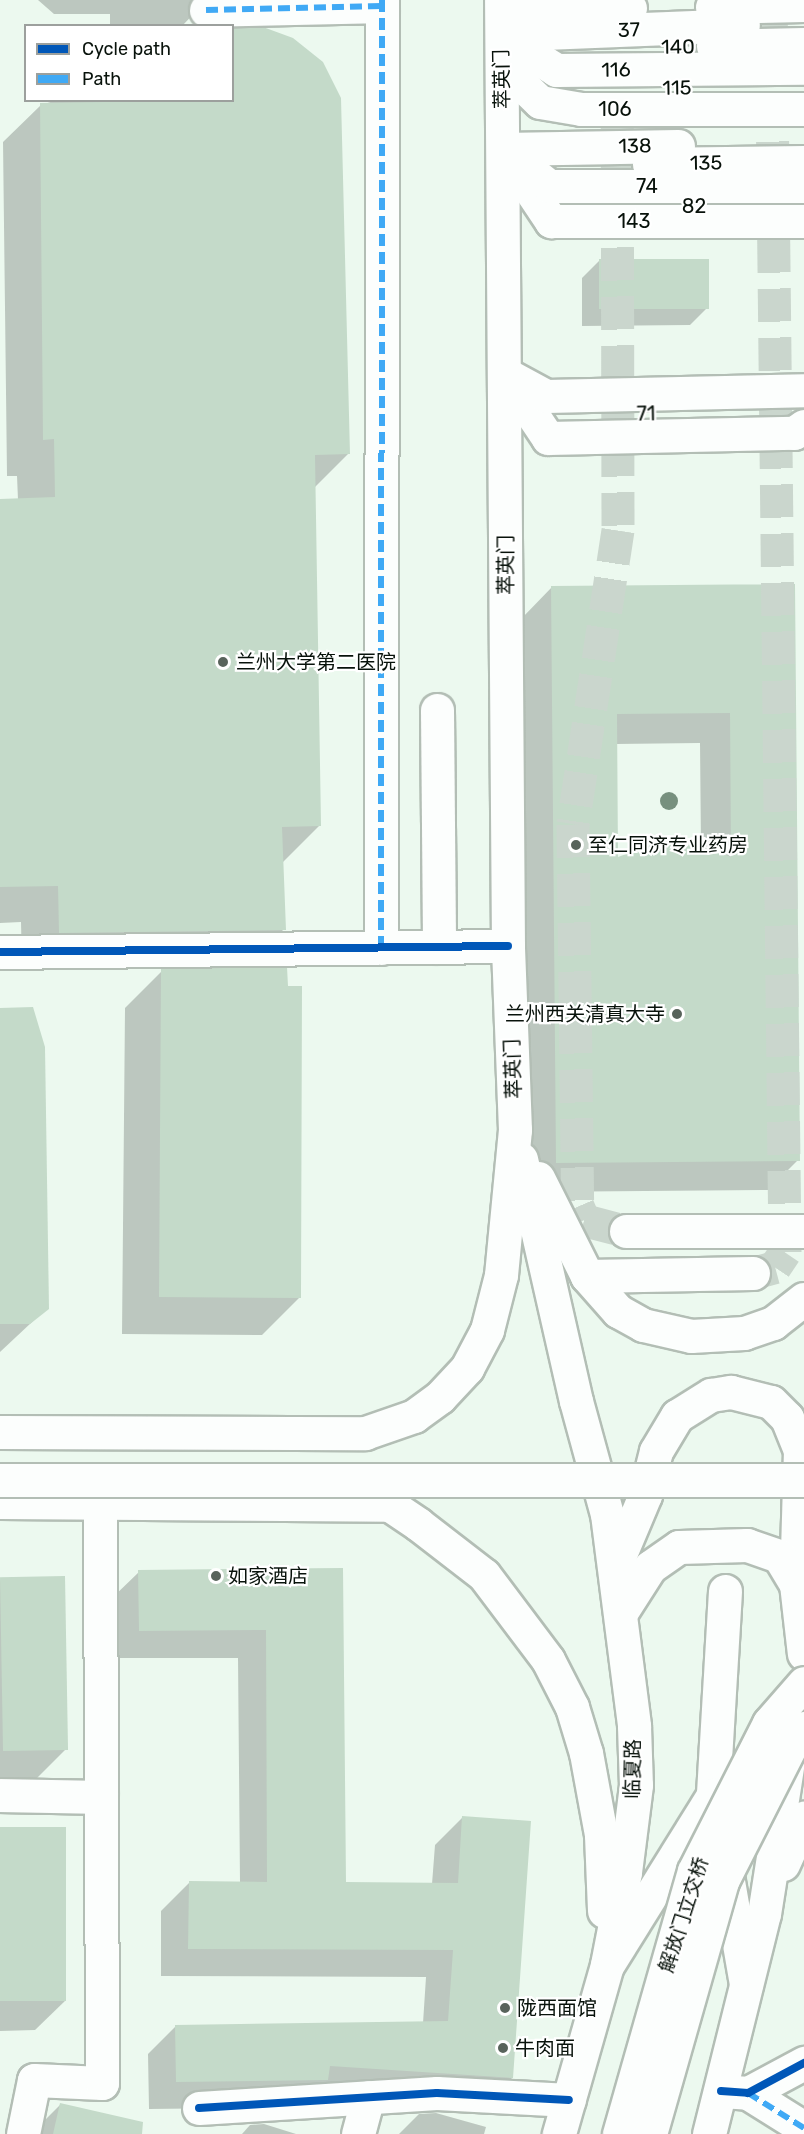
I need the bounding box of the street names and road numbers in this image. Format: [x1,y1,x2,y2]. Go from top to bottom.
street label: 37 [617,18,641,42]
street label: 140 [661,35,695,59]
street label: 萃英门 [489,49,515,109]
street label: 116 [601,58,631,82]
street label: 115 [662,76,692,100]
street label: 106 [598,97,632,121]
street label: 138 [618,134,652,158]
street label: 135 [690,151,722,175]
street label: 74 [636,174,658,198]
street label: 82 [682,194,706,218]
street label: 143 [618,209,650,233]
street label: 71 [636,402,656,426]
street label: 萃英门 [494,535,518,595]
street label: 萃英门 [500,1039,526,1099]
street label: 临夏路 [620,1739,646,1799]
street label: 解放门立交桥 [654,1854,714,1976]

